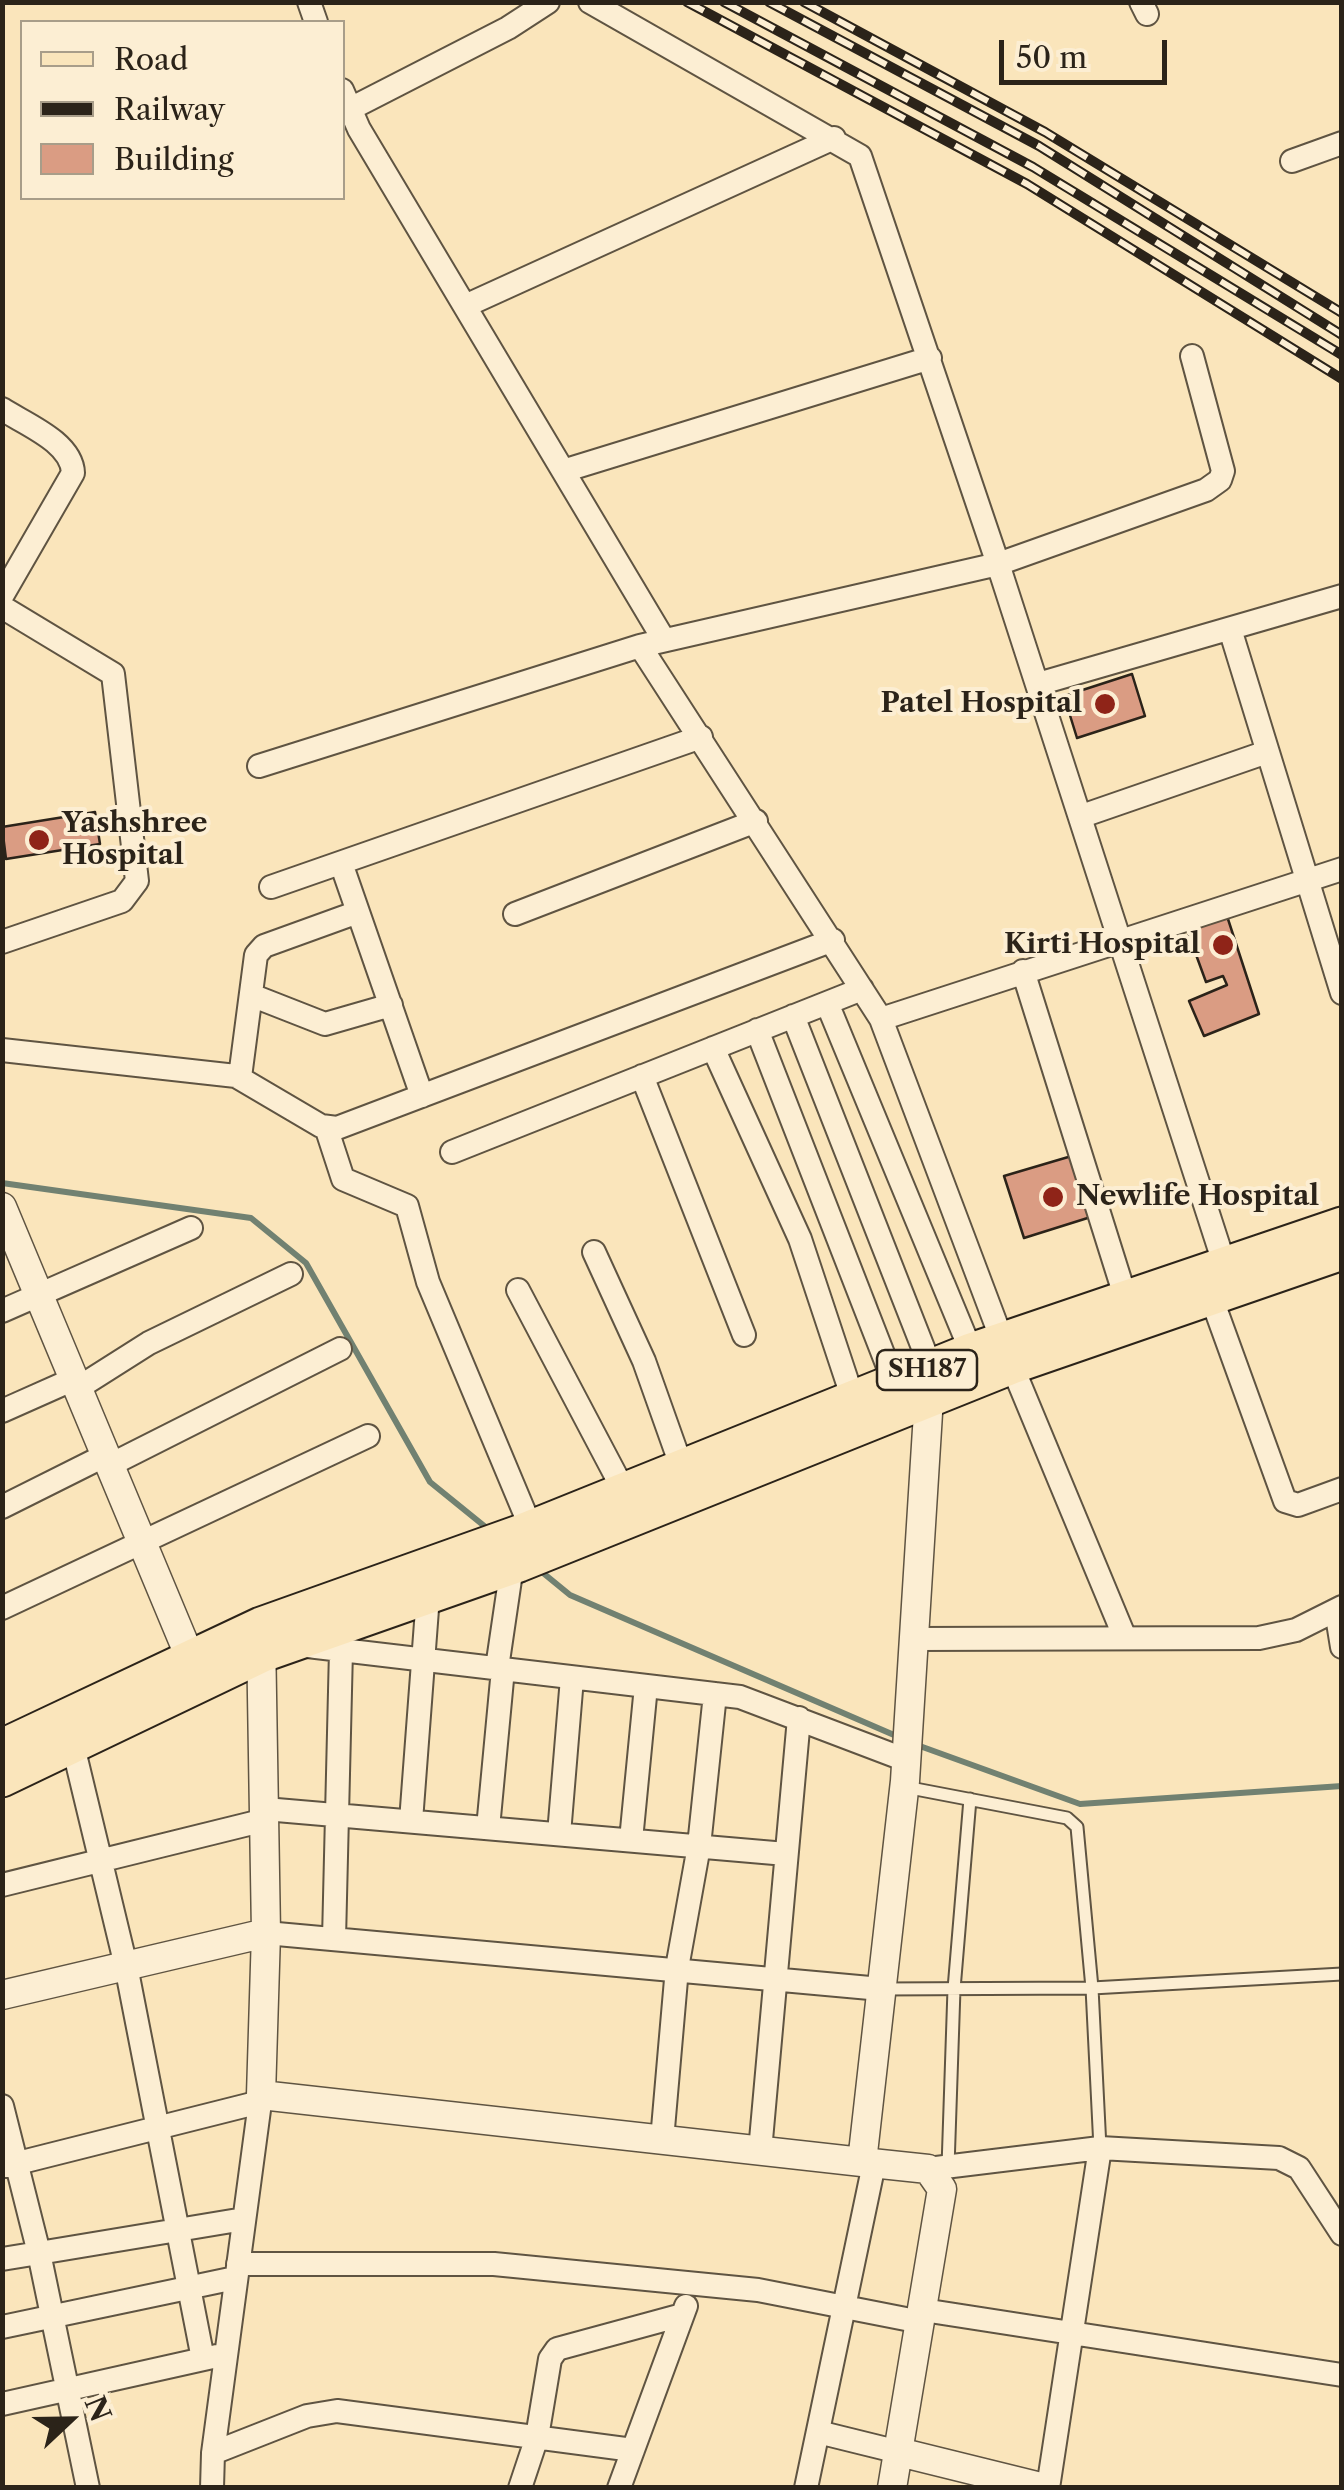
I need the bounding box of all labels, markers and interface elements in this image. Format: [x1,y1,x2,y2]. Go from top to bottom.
legend [20,20,345,200]
scale bar [1004,20,1172,82]
text: 50 m [1016,39,1087,76]
text: Road [114,41,188,78]
text: Railway [114,91,225,128]
text: Building [114,141,234,178]
place label: Patel Hospital [880,687,1082,721]
marker: Patel Hospital [1092,691,1118,717]
place label: Yashshree Hospital [62,807,208,873]
marker: Yashshree Hospital [26,827,52,853]
place label: Kirti Hospital [1004,928,1200,962]
marker: Kirti Hospital [1210,932,1236,958]
place label: Newlife Hospital [1076,1180,1319,1214]
marker: Newlife Hospital [1040,1184,1066,1210]
road number: SH187 [877,1350,977,1390]
north arrow [20,2370,120,2470]
text: N [77,2391,118,2426]

